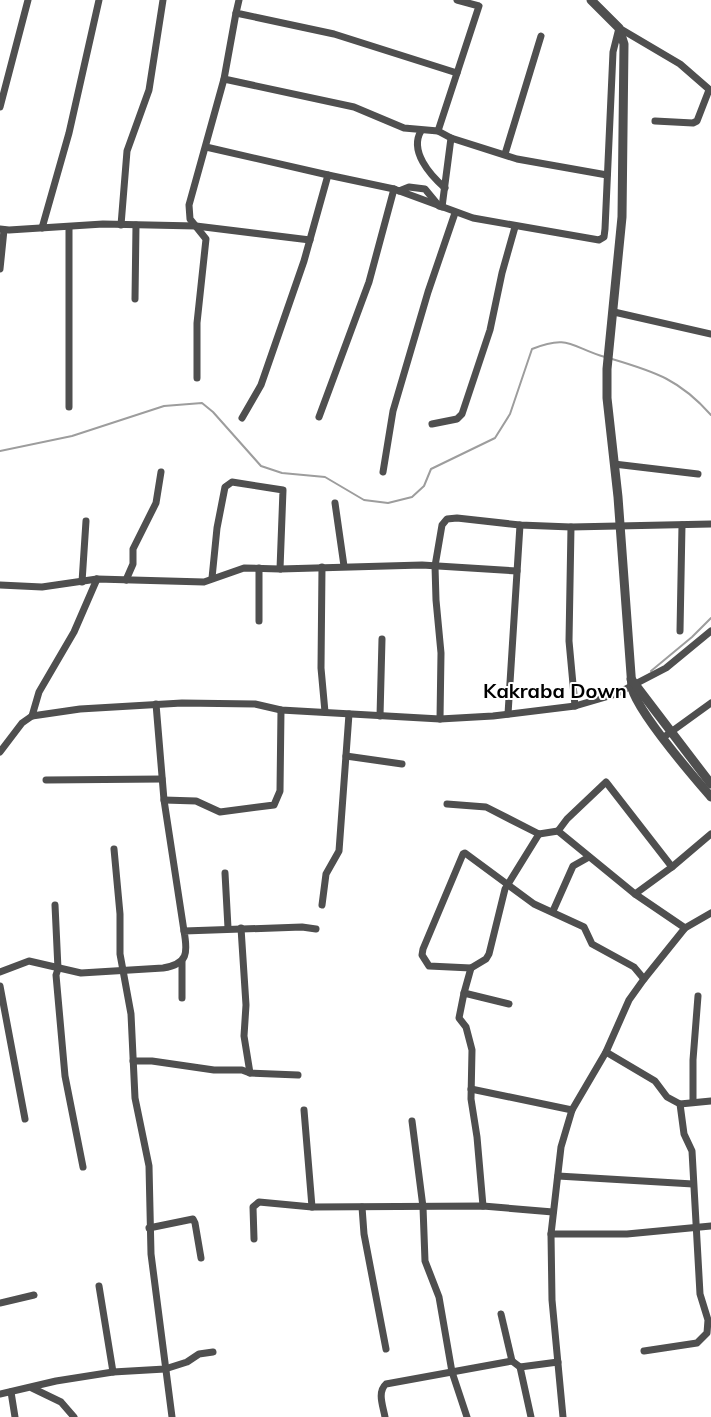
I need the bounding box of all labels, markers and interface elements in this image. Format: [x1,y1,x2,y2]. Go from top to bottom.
district label: Kakraba Down [483,678,627,703]

